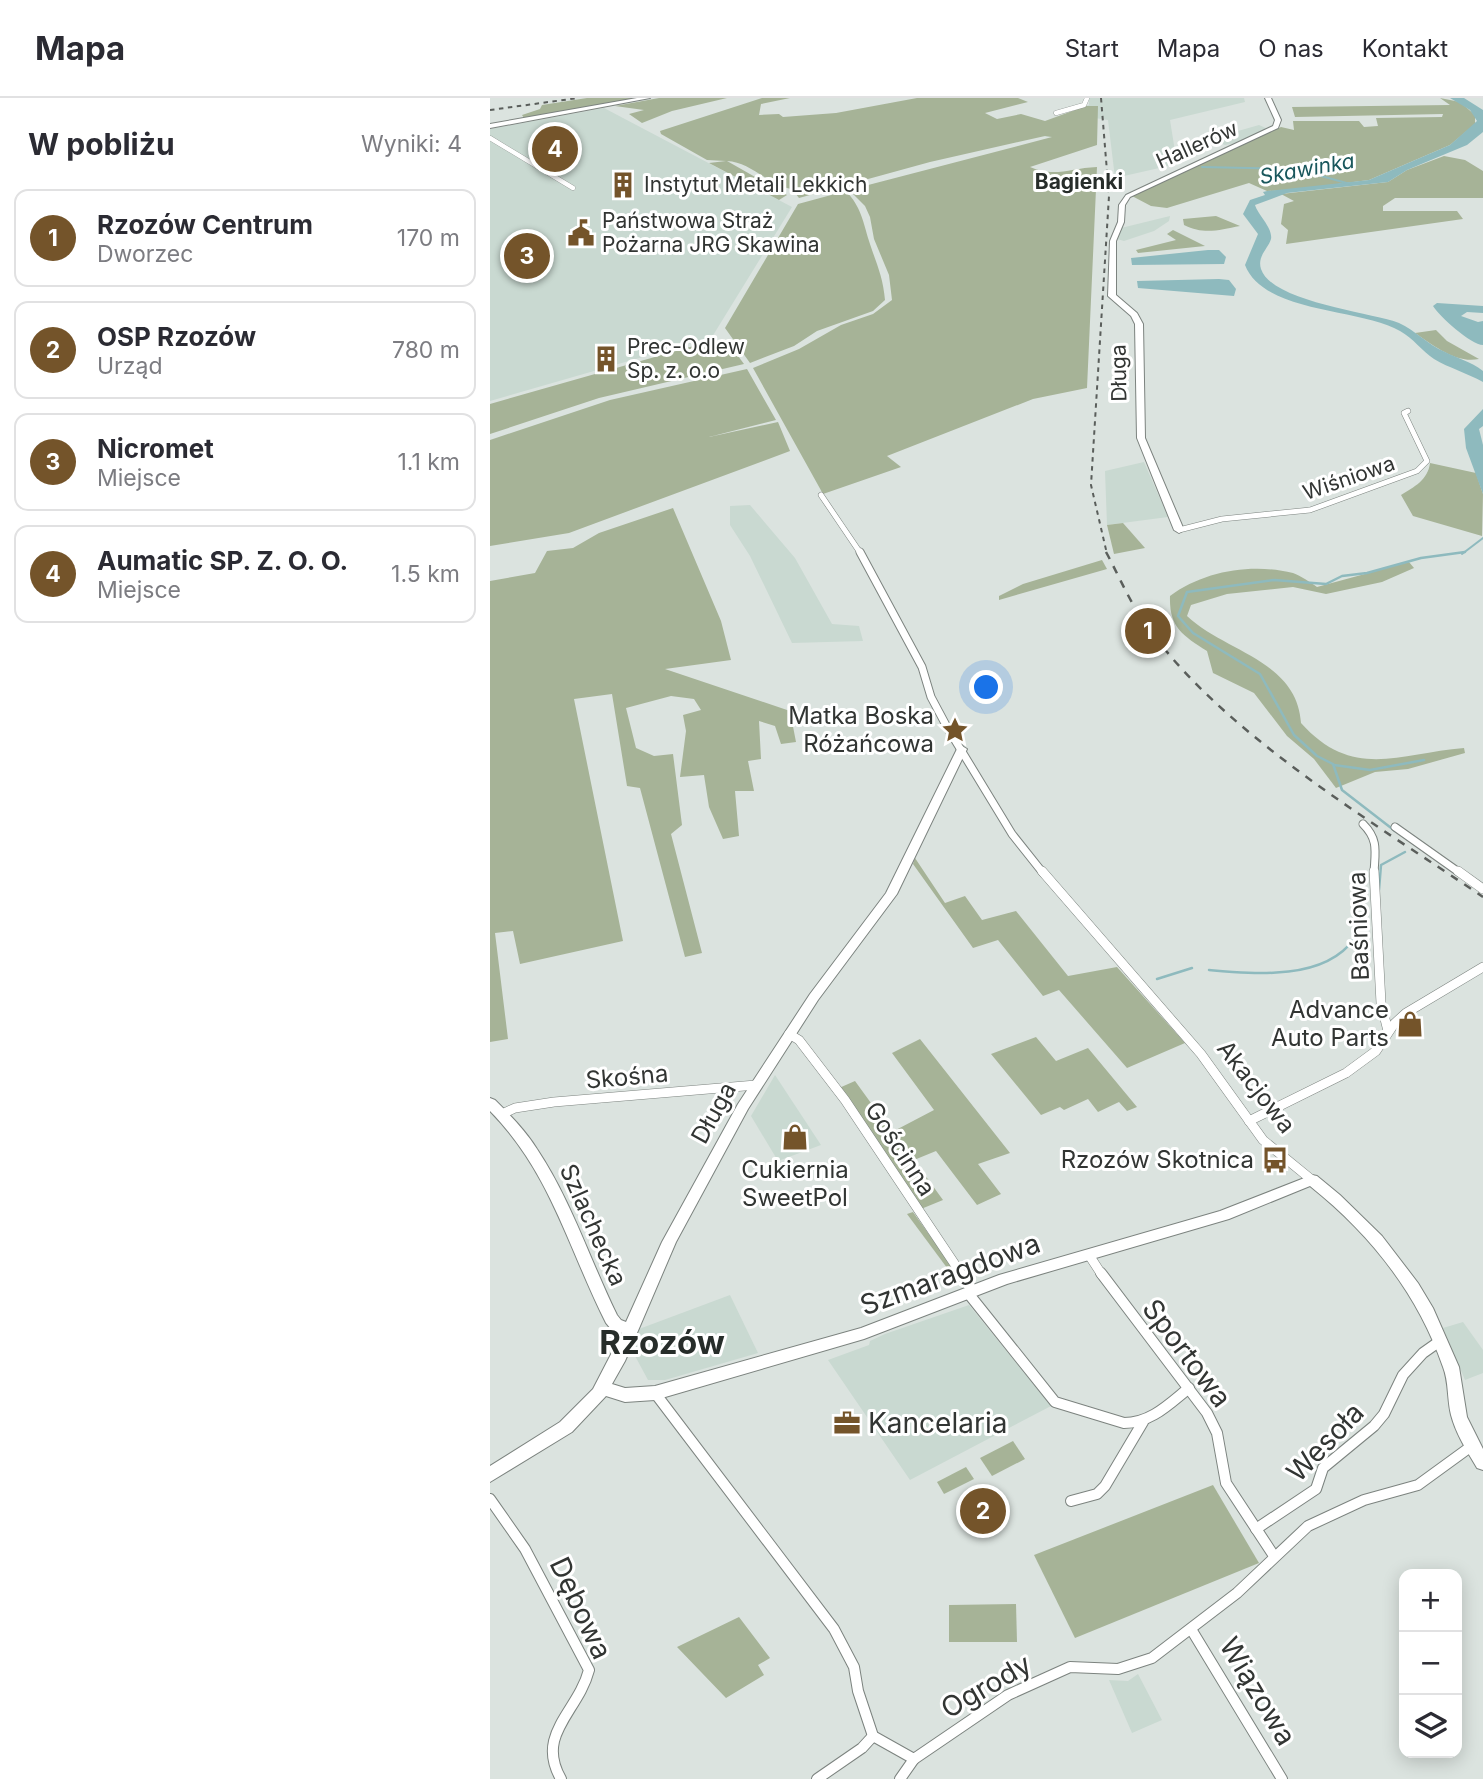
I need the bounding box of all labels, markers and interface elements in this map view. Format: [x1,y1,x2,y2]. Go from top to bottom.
text: Mapa [35,28,125,68]
text: Start [1065,34,1119,63]
text: Mapa [1157,34,1220,63]
text: O nas [1258,34,1324,63]
text: Kontakt [1362,34,1448,63]
street label: Hallerów [1152,115,1242,174]
pin: 4 [532,123,578,175]
text: W pobliżu [28,126,175,162]
text: Wyniki: 4 [361,130,462,158]
water label: Skawinka [1257,148,1356,189]
district label: Bagienki [1035,169,1123,194]
building icon: Instytut Metali Lekkich [608,170,638,200]
place label: Instytut Metali Lekkich [644,172,867,197]
place label: Państwowa Straż Pożarna JRG Skawina [602,208,820,257]
text: Rzozów Centrum [97,209,313,240]
public building icon: Państwowa Straż Pożarna JRG Skawina [566,218,596,248]
text: 1 [48,224,58,252]
text: 170 m [397,224,460,252]
pin: 3 [504,230,550,282]
text: Dworzec [97,240,193,268]
text: OSP Rzozów [97,321,256,352]
place label: Prec-Odlew Sp. z. o.o [627,334,745,383]
text: 2 [46,336,60,364]
text: 780 m [392,336,460,364]
building icon: Prec-Odlew Sp. z. o.o [591,344,621,374]
street label: Długa [1106,344,1131,402]
text: Urząd [97,352,162,380]
text: Nicromet [97,433,214,464]
text: 3 [46,448,60,476]
text: 1.1 km [397,448,460,476]
street label: Wiśniowa [1300,450,1398,505]
text: Miejsce [97,464,181,492]
text: Aumatic SP. Z. O. O. [97,545,348,576]
text: 4 [45,560,61,588]
text: 1.5 km [391,560,460,588]
text: Miejsce [97,576,181,604]
pin: 1 [1125,605,1171,657]
your location [969,670,1003,704]
place label: Matka Boska Różańcowa [788,701,934,758]
place icon: Matka Boska Różańcowa [940,715,970,745]
street label: Baśniowa [1342,871,1375,981]
place label: Advance Auto Parts [1271,995,1389,1052]
shop icon: Advance Auto Parts [1395,1009,1425,1039]
street label: Akacjowa [1211,1034,1302,1139]
street label: Skośna [584,1058,669,1095]
street label: Długa [685,1077,742,1148]
street label: Gościnna [859,1096,942,1201]
shop icon: Cukiernia SweetPol [780,1122,810,1152]
place label: Rzozów Skotnica [1061,1145,1254,1174]
bus stop icon: Rzozów Skotnica [1260,1145,1290,1175]
place label: Cukiernia SweetPol [741,1155,849,1212]
street label: Szlachecka [554,1159,633,1290]
street label: Szmaragdowa [855,1226,1045,1322]
street label: Sportowa [1135,1292,1239,1414]
district label: Rzozów [599,1322,725,1362]
street label: Wesoła [1279,1395,1371,1489]
place label: Kancelaria [868,1406,1007,1440]
office icon: Kancelaria [832,1408,862,1438]
pin: 2 [960,1485,1006,1537]
street label: Dębowa [543,1552,619,1664]
map controls [1399,1569,1462,1758]
button: + [1399,1569,1462,1632]
street label: Wiązowa [1213,1631,1303,1751]
button: − [1399,1632,1462,1695]
street label: Ogrody [935,1647,1037,1725]
button: layers [1399,1695,1462,1758]

